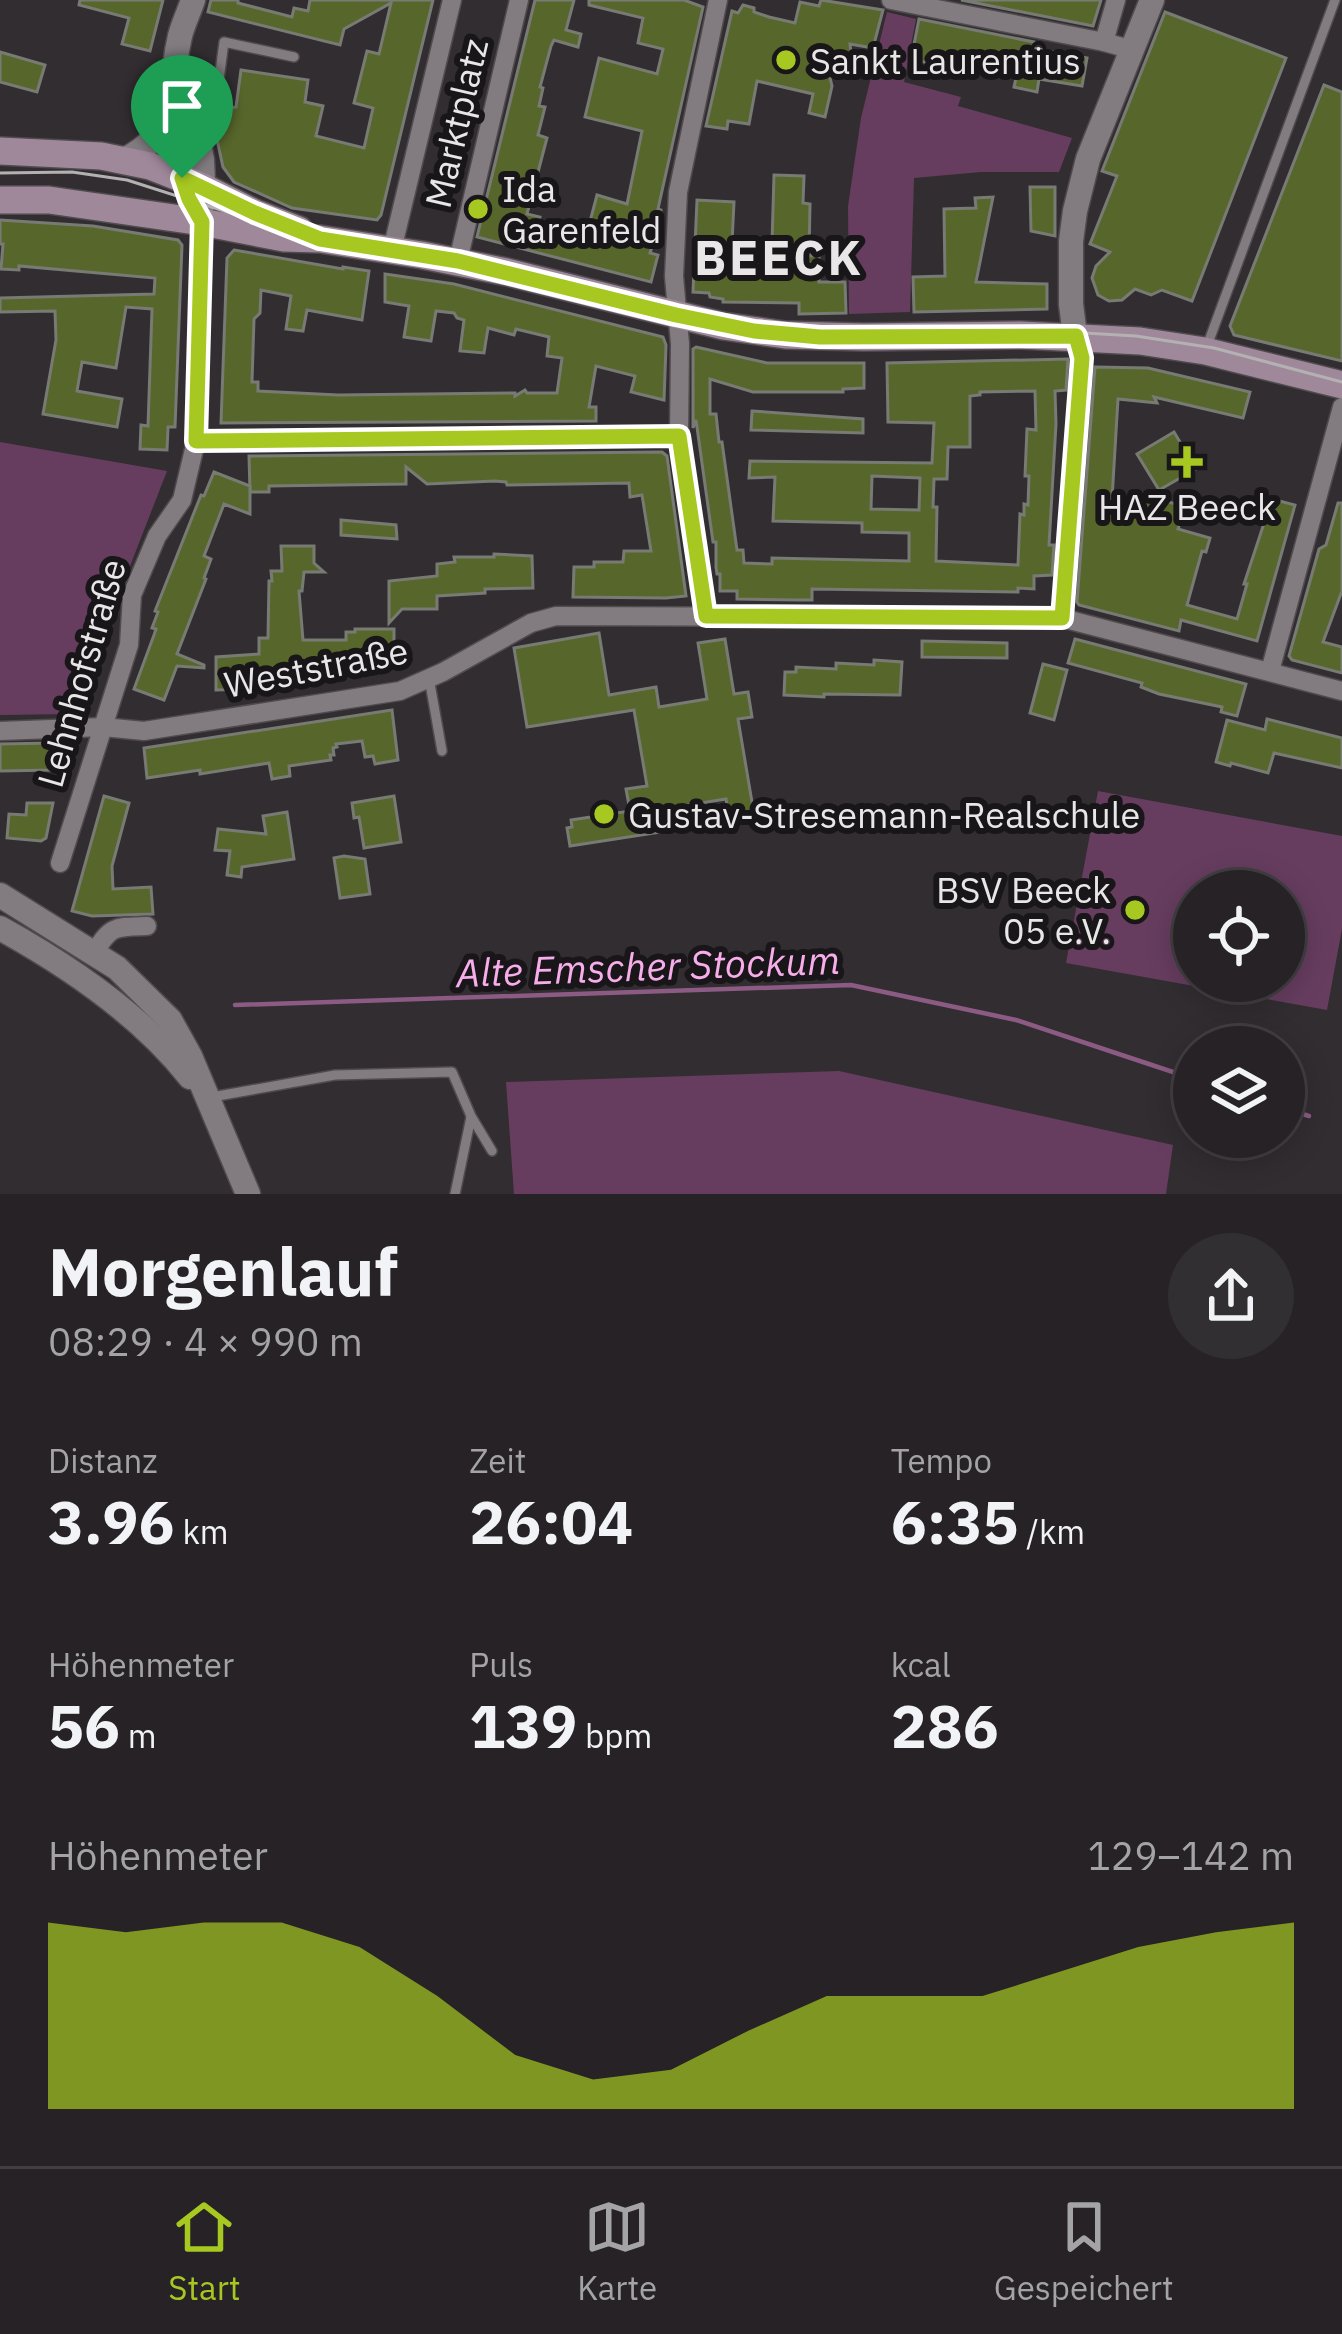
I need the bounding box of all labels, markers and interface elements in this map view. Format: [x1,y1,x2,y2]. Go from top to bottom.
street label: Marktplatz [414,34,498,212]
place label: Sankt Laurentius [810,37,1081,84]
marker: Sankt Laurentius [773,47,799,73]
pin [131,55,233,178]
icon: arrive [149,73,215,139]
place label: Ida Garenfeld [502,165,661,253]
marker: Ida Garenfeld [465,196,491,222]
district label: BEECK [694,226,864,288]
marker: HAZ Beeck [1171,446,1203,478]
place label: HAZ Beeck [1098,483,1276,530]
street label: Lehnhofstraße [26,553,136,793]
street label: Weststraße [220,626,412,708]
place label: Gustav-Stresemann-Realschule [628,791,1140,838]
marker: Gustav-Stresemann-Realschule [591,801,617,827]
place label: BSV Beeck 05 e.V. [936,866,1111,954]
map controls [1173,870,1305,1158]
button: locate [1173,870,1305,1002]
marker: BSV Beeck 05 e.V. [1122,897,1148,923]
water label: Alte Emscher Stockum [453,934,841,998]
button: layers [1173,1026,1305,1158]
text: Morgenlauf [48,1228,398,1314]
button: share [1168,1233,1294,1359]
text: 08:29 · 4 × 990 m [48,1316,363,1367]
text: Distanz [48,1439,158,1482]
text: Zeit [469,1439,526,1482]
text: Tempo [891,1439,992,1482]
text: 3.96 [48,1482,175,1561]
text: 26:04 [469,1482,633,1561]
text: 6:35 [891,1482,1018,1561]
text: km [175,1510,229,1553]
text: /km [1018,1510,1085,1553]
text: Höhenmeter [48,1643,234,1686]
text: Puls [469,1643,533,1686]
text: kcal [891,1643,951,1686]
text: 56 [48,1686,120,1765]
text: 139 [469,1686,577,1765]
text: 286 [891,1686,999,1765]
text: m [120,1714,157,1757]
text: bpm [577,1714,652,1757]
text: Höhenmeter [48,1830,268,1881]
text: 129–142 m [1087,1830,1294,1881]
tab: Start [168,2194,241,2309]
tab: Karte [577,2194,657,2309]
tab: Gespeichert [994,2194,1174,2309]

